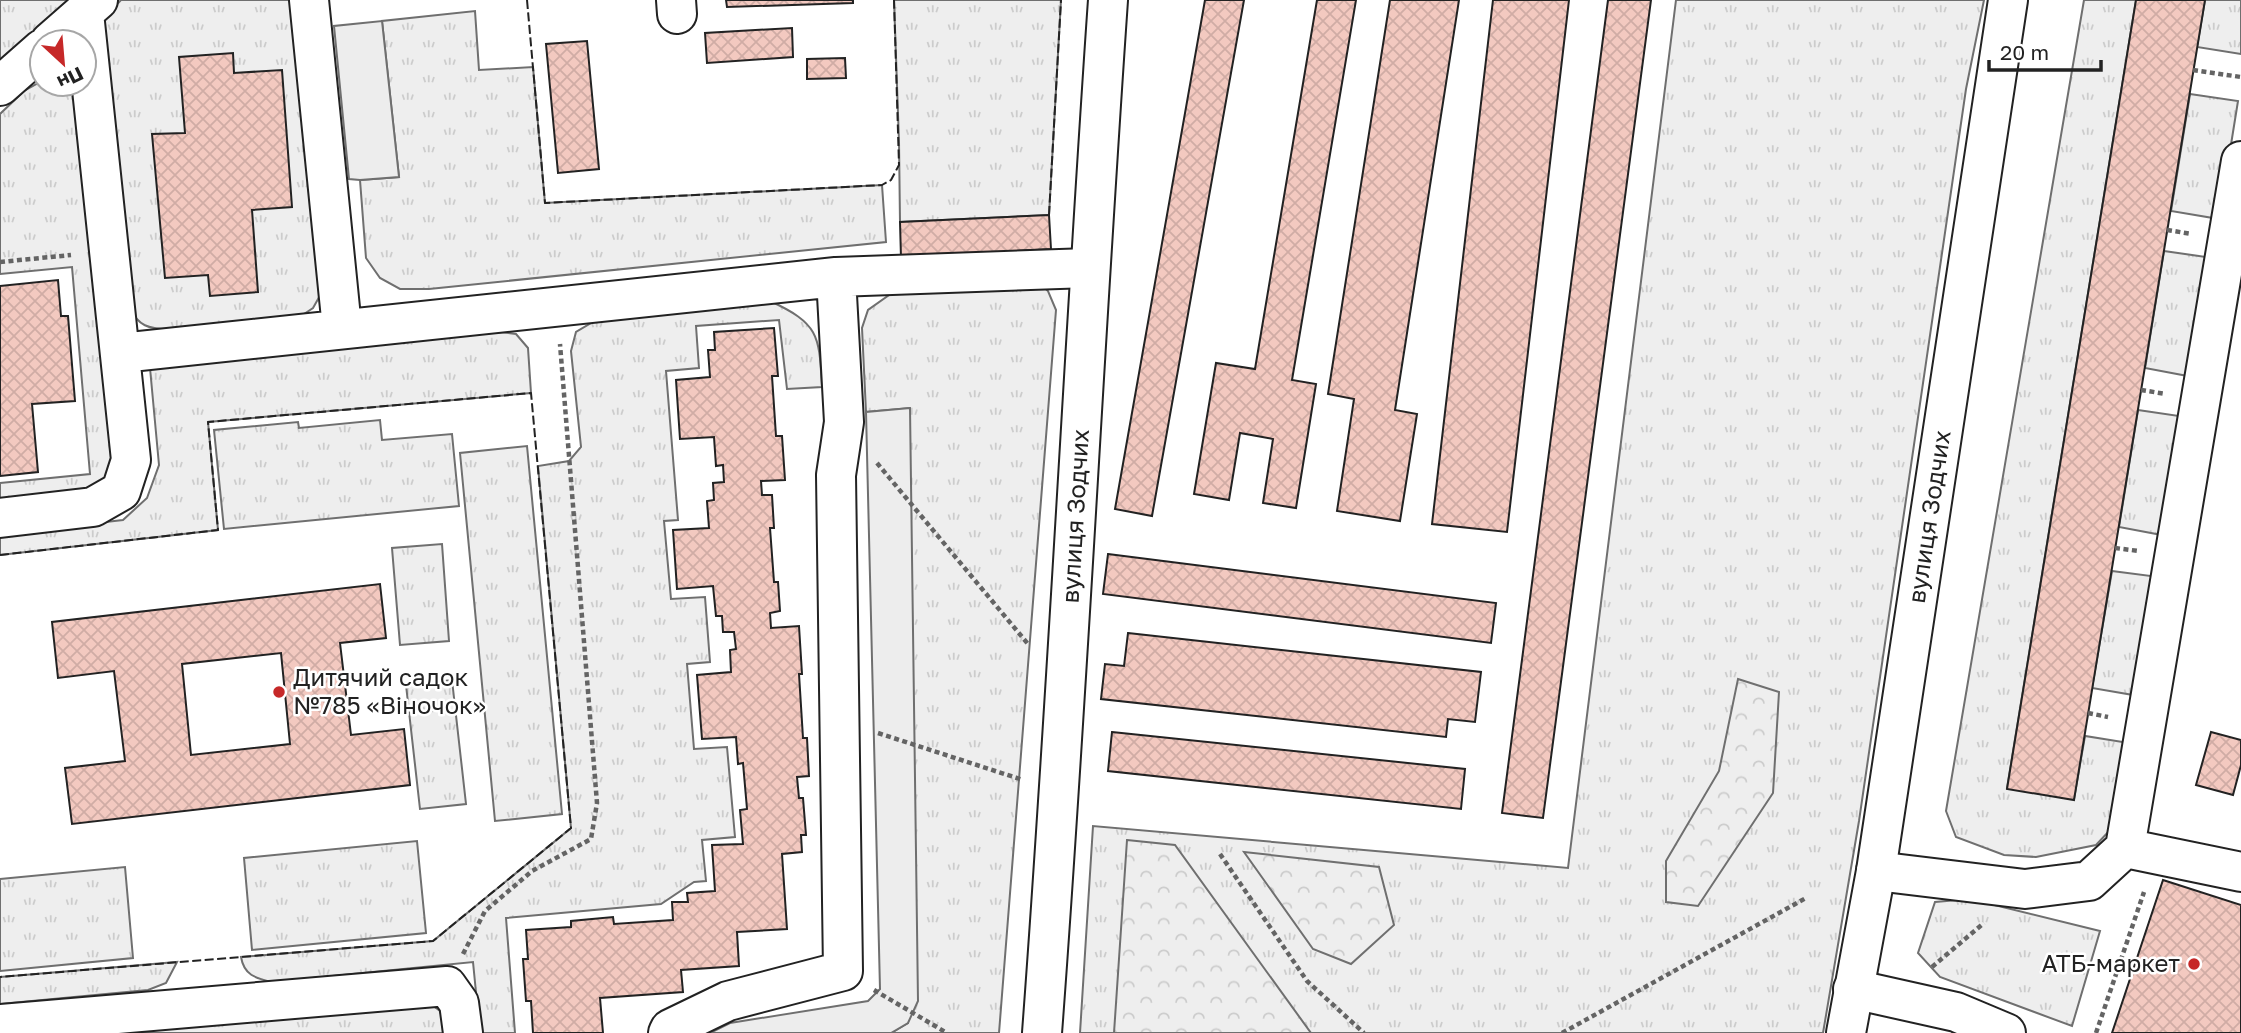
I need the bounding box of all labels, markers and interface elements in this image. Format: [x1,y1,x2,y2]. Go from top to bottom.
north arrow [28,28,98,98]
scale bar [1989,28,2101,72]
text: 20 m [2000,39,2049,65]
text: Пн [54,63,87,95]
street label: вулиця Зодчих [1055,428,1094,604]
street label: вулиця Зодчих [1901,428,1956,605]
place label: Дитячий садок №785 «Віночок» [293,662,486,719]
marker: Дитячий садок №785 «Віночок» [271,684,287,700]
place label: АТБ-маркет [2042,948,2180,977]
marker: АТБ-маркет [2186,956,2202,972]

